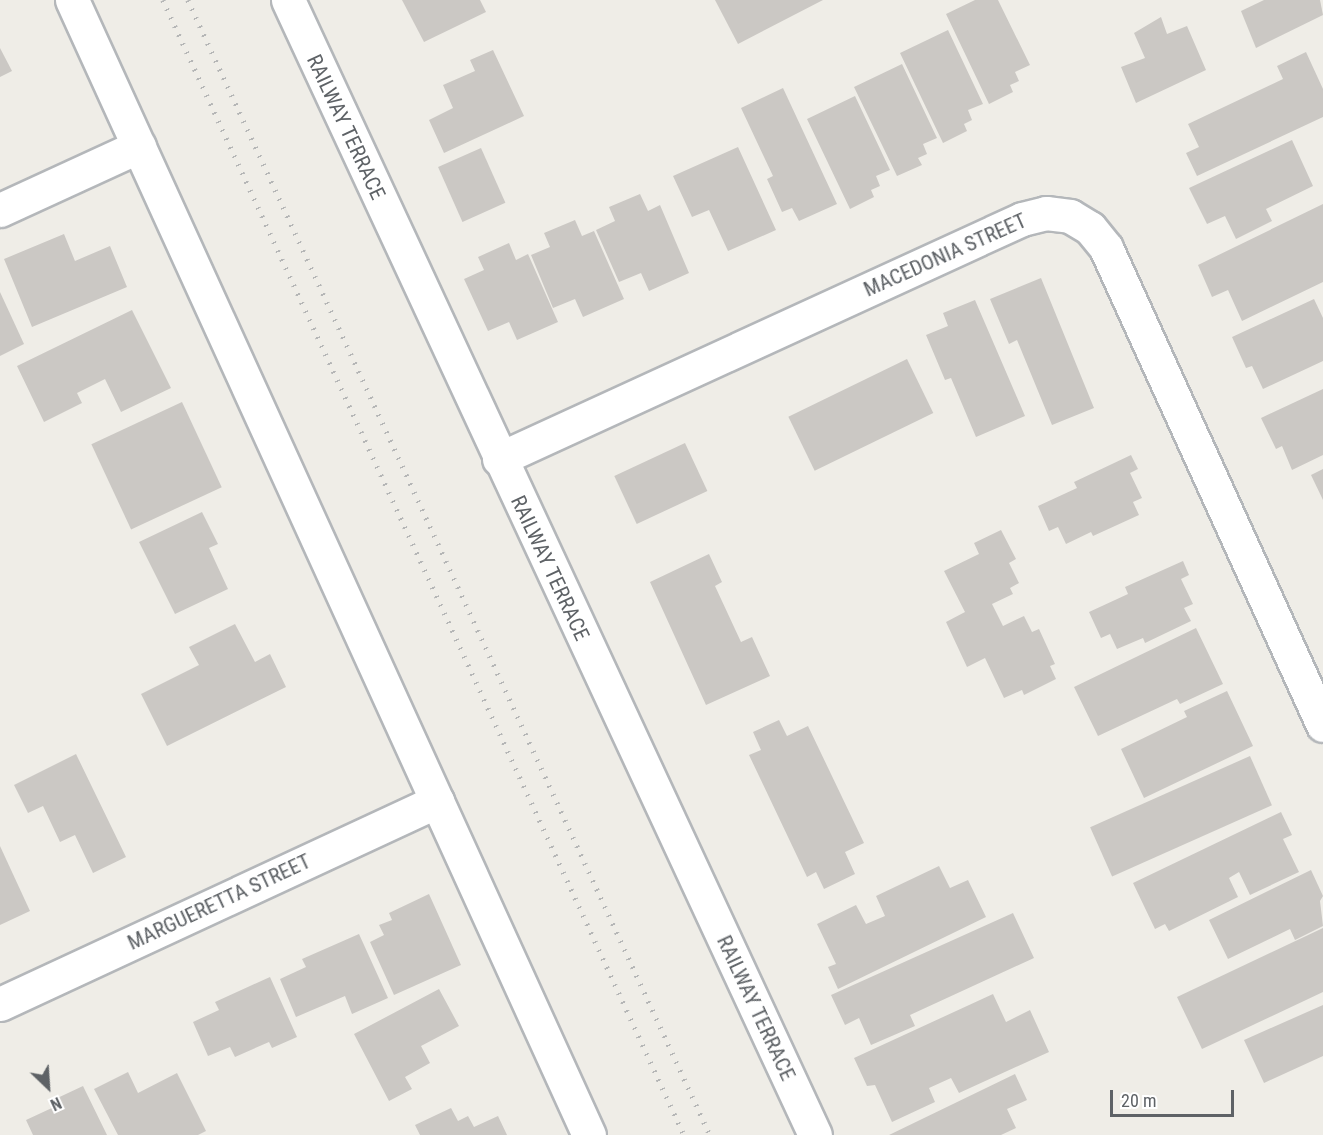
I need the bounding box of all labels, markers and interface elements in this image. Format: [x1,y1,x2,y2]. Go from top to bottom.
street label: RAILWAY TERRACE [301,50,391,204]
street label: MACEDONIA STREET [860,208,1030,302]
street label: RAILWAY TERRACE [505,491,595,645]
street label: MARGUERETTA STREET [124,849,314,955]
street label: RAILWAY TERRACE [711,931,801,1085]
north arrow [18,1057,78,1117]
scale bar [1113,1078,1238,1116]
text: 20 m [1121,1090,1156,1111]
text: N [47,1093,64,1114]

